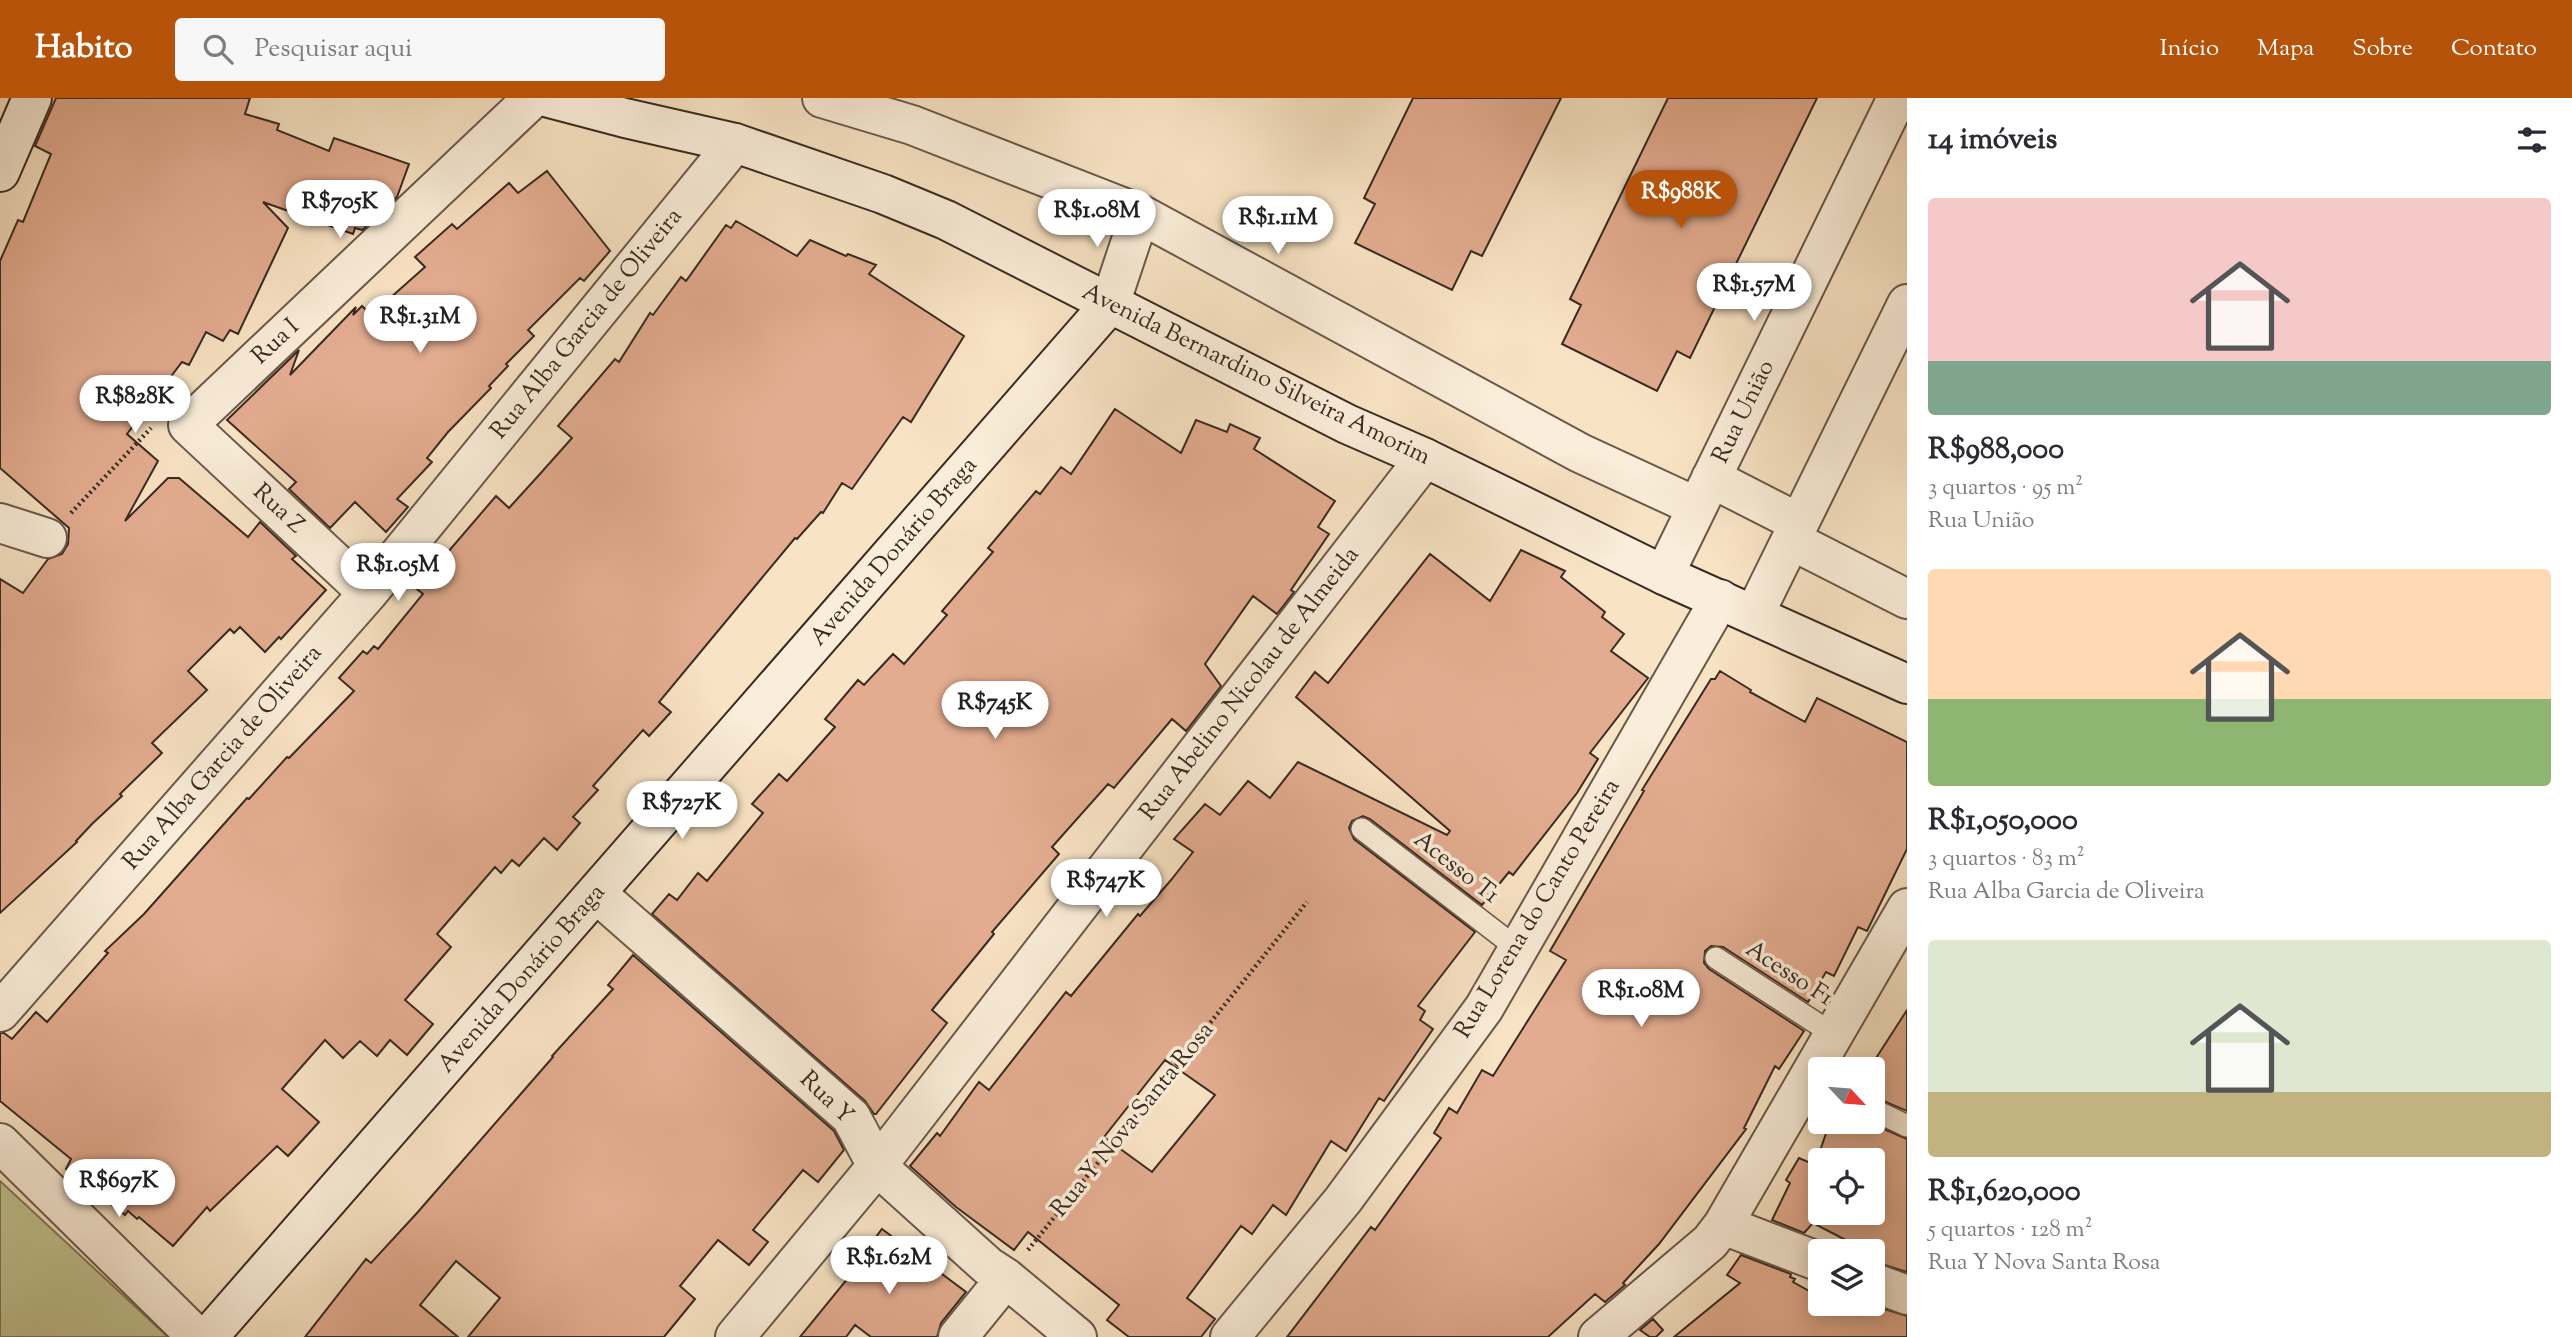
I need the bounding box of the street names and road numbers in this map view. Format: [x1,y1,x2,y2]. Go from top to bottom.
street label: Rua Alba Garcia de Oliveira [483,201,691,447]
street label: Avenida Bernardino Silveira Amorim [1076,276,1436,475]
street label: Rua I [245,311,308,373]
street label: Rua União [1704,355,1784,469]
street label: Avenida Donário Braga [802,450,986,654]
street label: Rua Z [244,476,312,542]
street label: Rua Abelino Nicolau de Almeida [1132,540,1368,828]
street label: Rua Alba Garcia de Oliveira [115,638,331,878]
street label: Rua Lorena do Canto Pereira [1447,773,1629,1045]
street label: Acesso T1 [1406,824,1506,912]
street label: Avenida Donário Braga [430,877,614,1081]
street label: Acesso F1 [1738,933,1840,1015]
street label: Rua Y Nova Santa Rosa [1043,1015,1223,1225]
street label: Rua Y [791,1064,861,1132]

